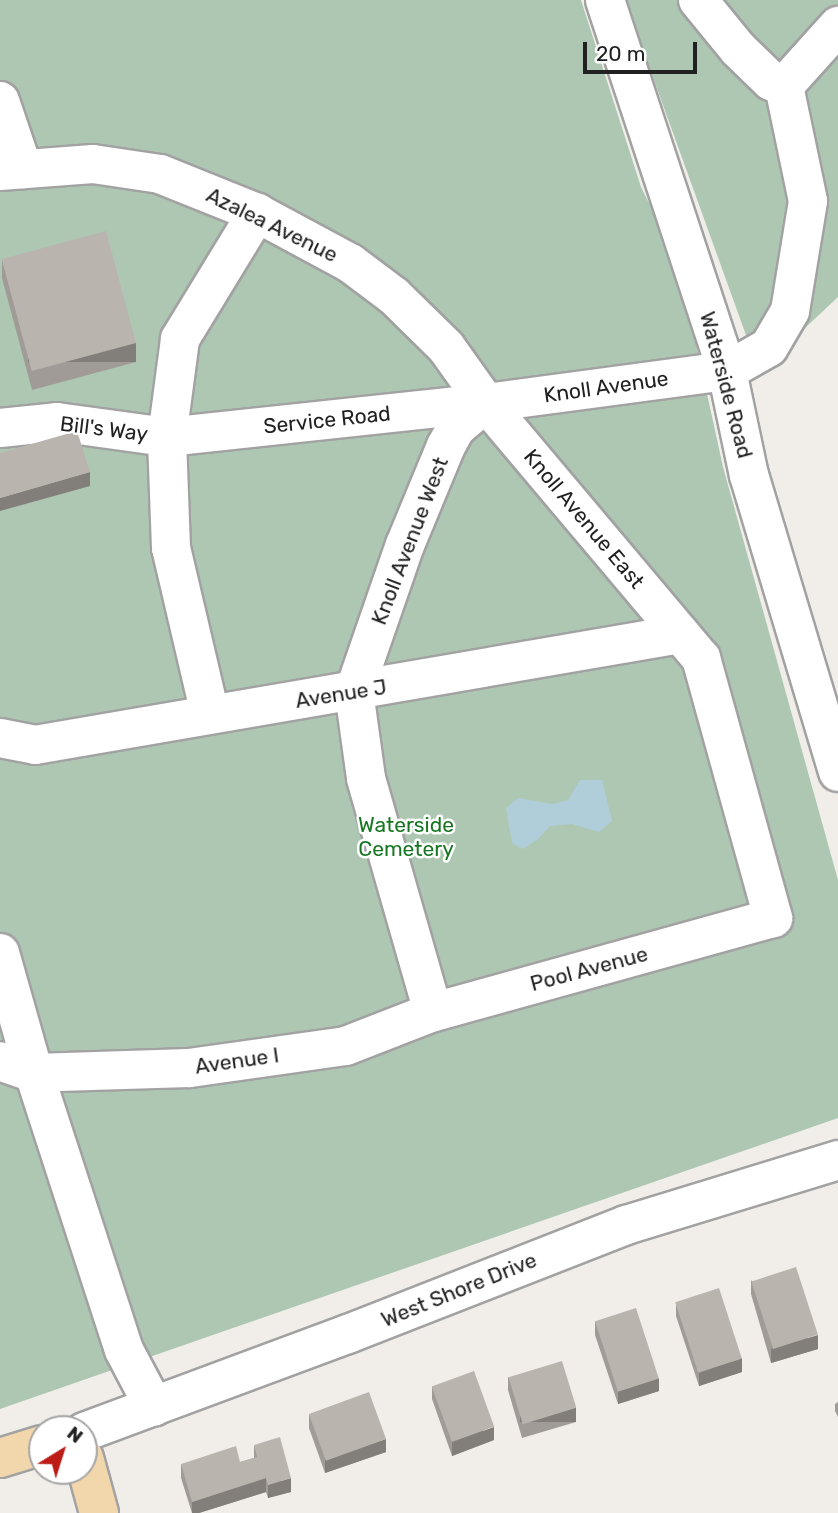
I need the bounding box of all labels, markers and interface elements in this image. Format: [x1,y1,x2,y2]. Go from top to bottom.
scale bar [586,28,700,72]
text: 20 m [596,41,645,66]
street label: Azalea Avenue [202,182,342,268]
street label: Waterside Road [694,309,758,461]
street label: Knoll Avenue [542,366,670,408]
street label: Service Road [262,401,392,439]
street label: Bill's Way [58,411,150,447]
street label: Knoll Avenue East [518,444,650,594]
street label: Knoll Avenue West [366,453,454,629]
street label: Avenue J [294,674,388,714]
park label: Waterside Cemetery [358,812,454,862]
street label: Pool Avenue [527,941,651,997]
street label: Avenue I [193,1043,281,1079]
street label: West Shore Drive [378,1247,540,1333]
north arrow [28,1415,98,1485]
text: N [63,1421,87,1448]

